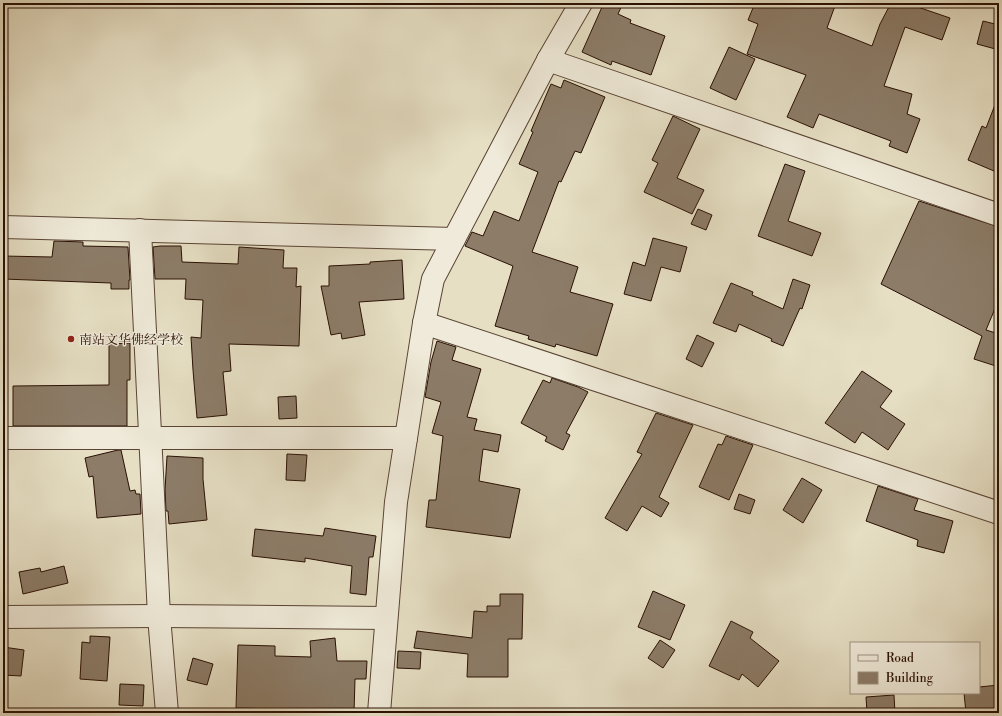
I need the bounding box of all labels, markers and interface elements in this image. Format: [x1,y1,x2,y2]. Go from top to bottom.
place label: 南站文华佛经学校 [79,332,183,348]
marker: 南站文华佛经学校 [66,334,76,344]
legend [850,642,980,694]
text: Road [886,651,914,666]
text: Building [885,671,934,686]

